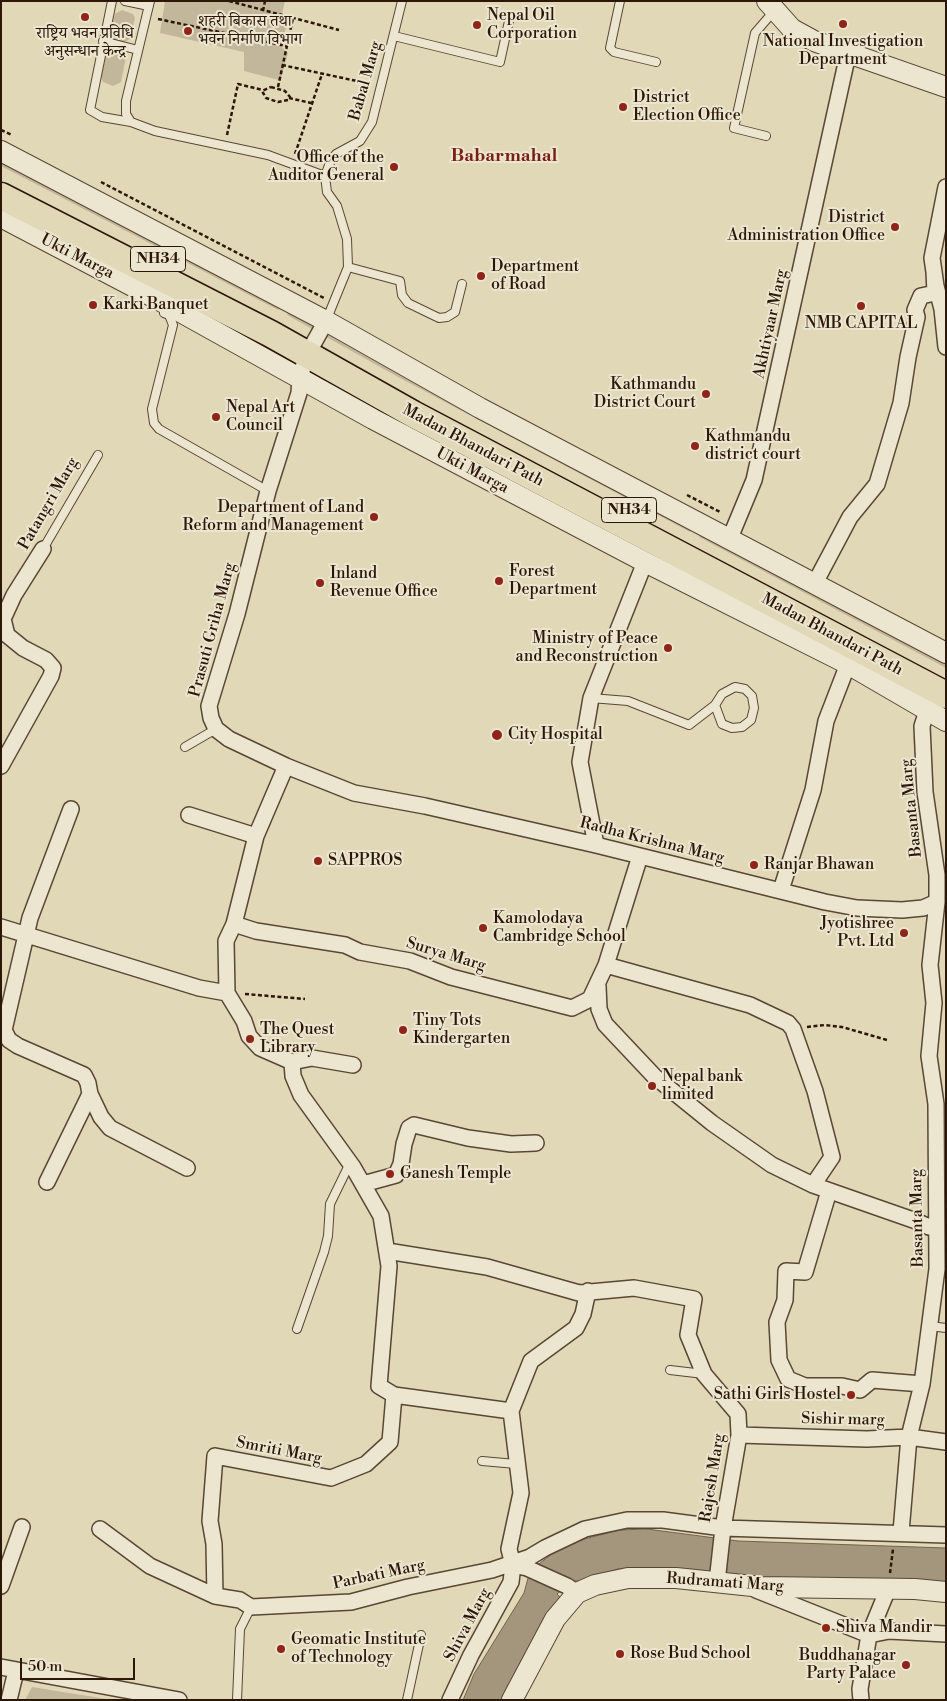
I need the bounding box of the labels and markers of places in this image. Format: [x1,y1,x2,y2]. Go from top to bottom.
place label: Nepal Oil Corporation [487,6,577,44]
marker: राष्ट्रिय भवन प्रविधि अनुसन्धान केन्द्र [79,11,91,23]
place label: शहरी बिकास तथा भवन निर्माण विभाग [198,12,302,50]
marker: National Investigation Department [837,18,849,30]
marker: Nepal Oil Corporation [471,19,483,31]
place label: राष्ट्रिय भवन प्रविधि अनुसन्धान केन्द्र [36,24,134,62]
marker: शहरी बिकास तथा भवन निर्माण विभाग [182,25,194,37]
place label: National Investigation Department [763,32,923,70]
place label: District Election Office [633,88,741,126]
marker: District Election Office [617,101,629,113]
place label: Office of the Auditor General [268,148,384,186]
marker: Office of the Auditor General [388,161,400,173]
place label: District Administration Office [728,208,885,246]
marker: District Administration Office [889,221,901,233]
place label: Department of Road [491,257,579,295]
marker: Department of Road [475,270,487,282]
place label: Karki Banquet [103,295,209,315]
marker: Karki Banquet [87,299,99,311]
marker: NMB CAPITAL [855,300,867,312]
place label: NMB CAPITAL [805,314,917,334]
place label: Kathmandu District Court [594,375,696,413]
marker: Kathmandu District Court [700,388,712,400]
place label: Nepal Art Council [226,398,295,436]
marker: Nepal Art Council [210,411,222,423]
place label: Kathmandu district court [705,427,801,465]
marker: Kathmandu district court [689,440,701,452]
place label: Department of Land Reform and Management [183,498,364,536]
marker: Department of Land Reform and Management [368,511,380,523]
place label: Forest Department [509,562,597,600]
place label: Inland Revenue Office [330,564,438,602]
marker: Forest Department [493,575,505,587]
marker: Inland Revenue Office [314,577,326,589]
place label: Ministry of Peace and Reconstruction [516,629,658,667]
marker: Ministry of Peace and Reconstruction [662,642,674,654]
place label: City Hospital [508,725,603,745]
marker: City Hospital [490,728,504,742]
place label: SAPPROS [328,851,402,871]
marker: SAPPROS [312,855,324,867]
place label: Ranjar Bhawan [764,855,874,875]
marker: Ranjar Bhawan [748,859,760,871]
place label: Kamolodaya Cambridge School [493,909,626,947]
place label: Jyotishree Pvt. Ltd [820,914,894,952]
marker: Kamolodaya Cambridge School [477,922,489,934]
marker: Jyotishree Pvt. Ltd [898,927,910,939]
place label: Tiny Tots Kindergarten [413,1011,510,1049]
place label: The Quest Library [260,1020,334,1058]
marker: Tiny Tots Kindergarten [397,1024,409,1036]
marker: The Quest Library [244,1033,256,1045]
place label: Nepal bank limited [662,1067,742,1105]
marker: Nepal bank limited [646,1080,658,1092]
place label: Ganesh Temple [400,1164,511,1184]
marker: Ganesh Temple [384,1168,396,1180]
place label: Sathi Girls Hostel [714,1385,841,1405]
marker: Sathi Girls Hostel [845,1389,857,1401]
place label: Shiva Mandir [836,1618,932,1638]
marker: Shiva Mandir [820,1622,832,1634]
place label: Geomatic Institute of Technology [291,1630,426,1668]
marker: Geomatic Institute of Technology [275,1643,287,1655]
place label: Rose Bud School [630,1644,750,1664]
place label: Buddhanagar Party Palace [799,1646,896,1684]
marker: Rose Bud School [614,1648,626,1660]
marker: Buddhanagar Party Palace [900,1659,912,1671]

